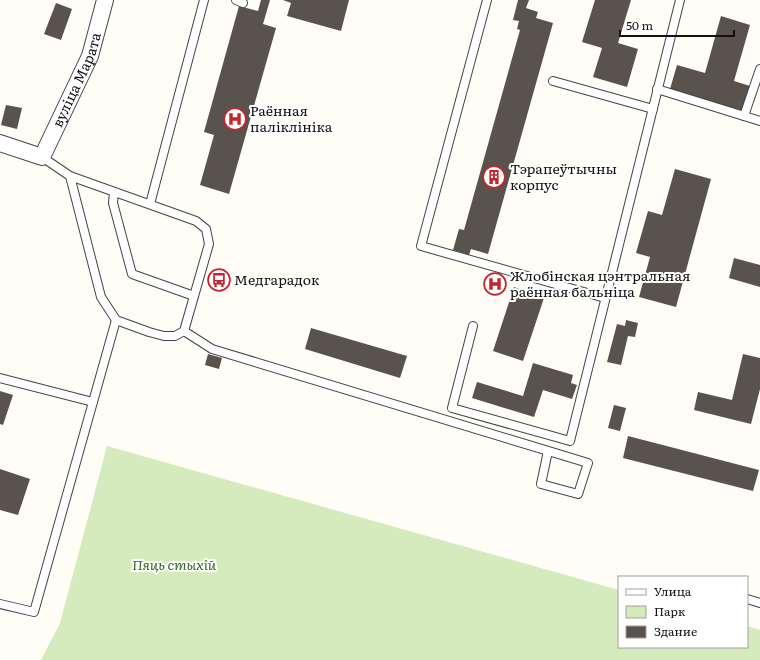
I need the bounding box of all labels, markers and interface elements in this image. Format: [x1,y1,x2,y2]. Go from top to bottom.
scale bar [620,12,734,38]
text: 50 m [626,16,653,34]
street label: вуліца Марата [47,30,105,130]
place label: Раённая паліклініка [250,100,333,136]
hospital icon: Раённая паліклініка [222,106,248,132]
place label: Тэрапеўтычны корпус [510,158,617,194]
building icon: Тэрапеўтычны корпус [481,164,507,190]
place label: Жлобінская цэнтральная раённая бальніца [510,265,690,301]
bus stop icon: Медгарадок [206,267,232,293]
place label: Медгарадок [234,269,320,289]
hospital icon: Жлобінская цэнтральная раённая бальніца [482,271,508,297]
park label: Пяць стыхій [132,554,217,574]
legend [618,576,748,648]
text: Улица [654,582,692,600]
text: Парк [654,602,685,620]
text: Здание [654,622,697,640]

